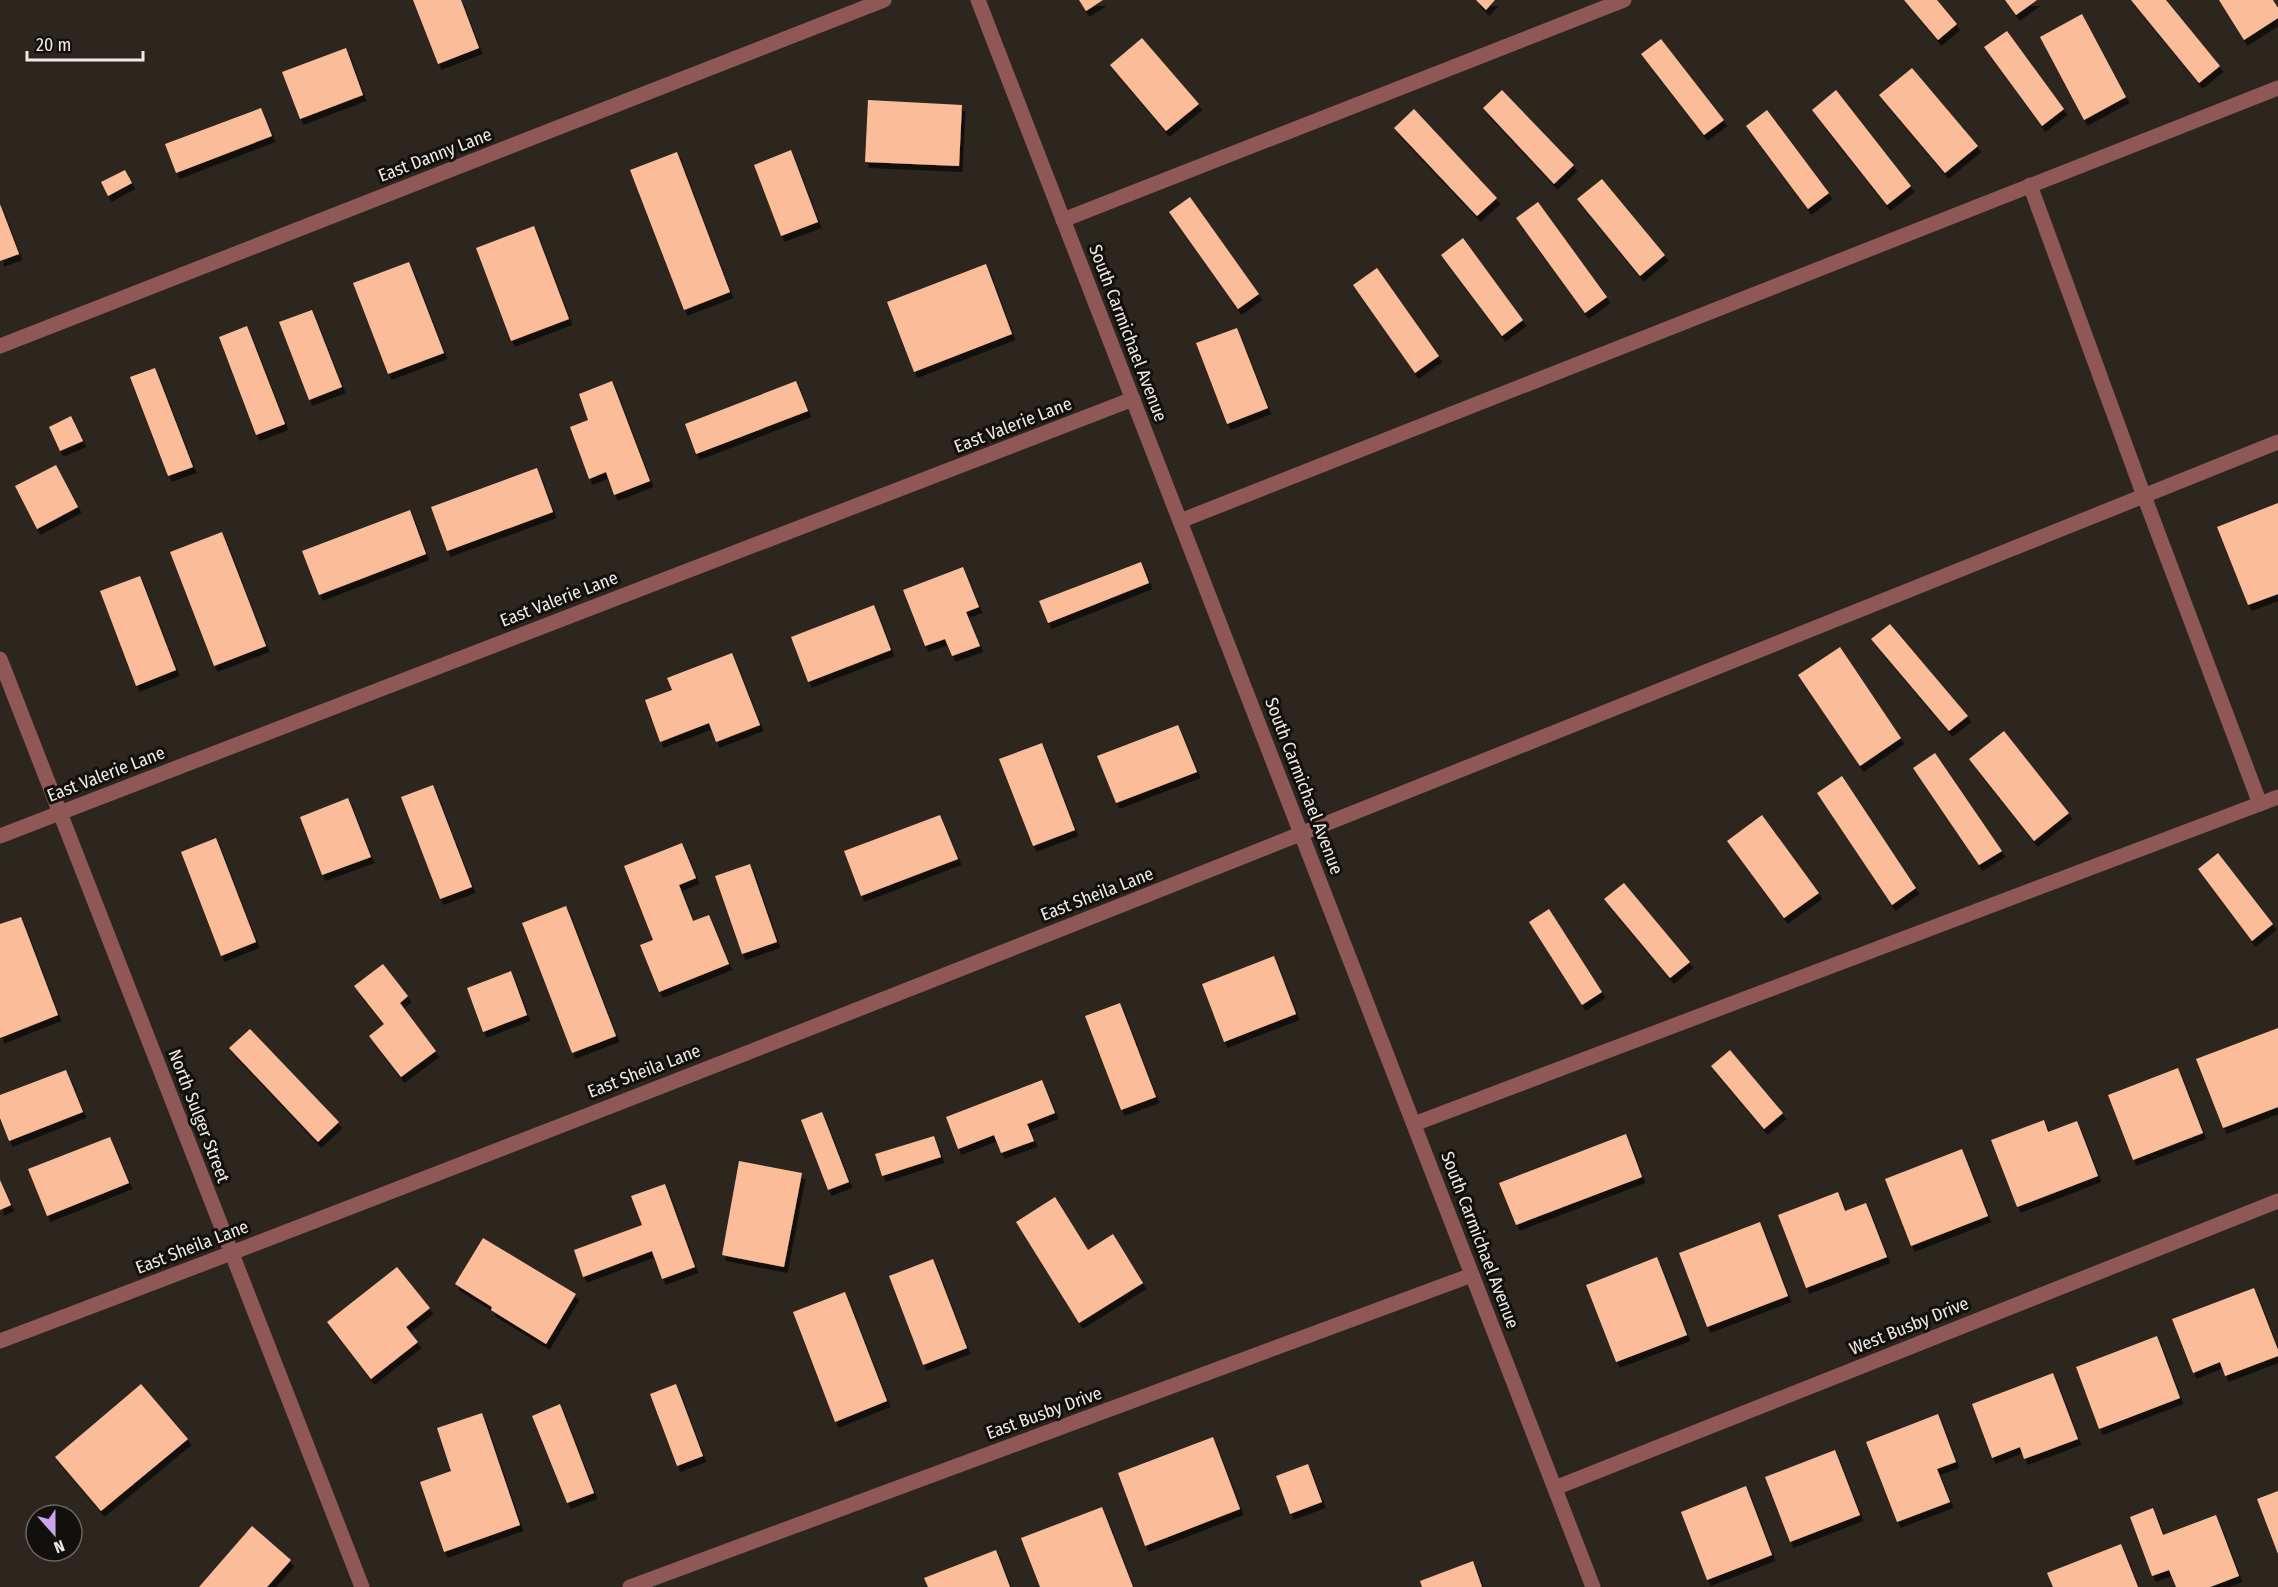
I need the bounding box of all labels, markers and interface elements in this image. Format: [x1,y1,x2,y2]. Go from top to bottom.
scale bar [27,24,142,62]
text: 20 m [36,34,71,56]
street label: East Danny Lane [375,123,495,187]
street label: South Carmichael Avenue [1084,241,1172,425]
street label: East Valerie Lane [951,392,1075,458]
street label: East Valerie Lane [497,566,621,632]
street label: South Carmichael Avenue [1260,694,1348,878]
street label: East Valerie Lane [44,741,168,807]
street label: East Sheila Lane [1037,862,1157,926]
street label: East Sheila Lane [584,1039,704,1103]
street label: North Sulger Street [163,1046,235,1186]
street label: South Carmichael Avenue [1436,1148,1524,1332]
street label: East Sheila Lane [132,1215,252,1279]
street label: West Busby Drive [1846,1292,1972,1360]
street label: East Busby Drive [983,1382,1105,1444]
north arrow [24,1503,84,1563]
text: N [51,1536,67,1557]

